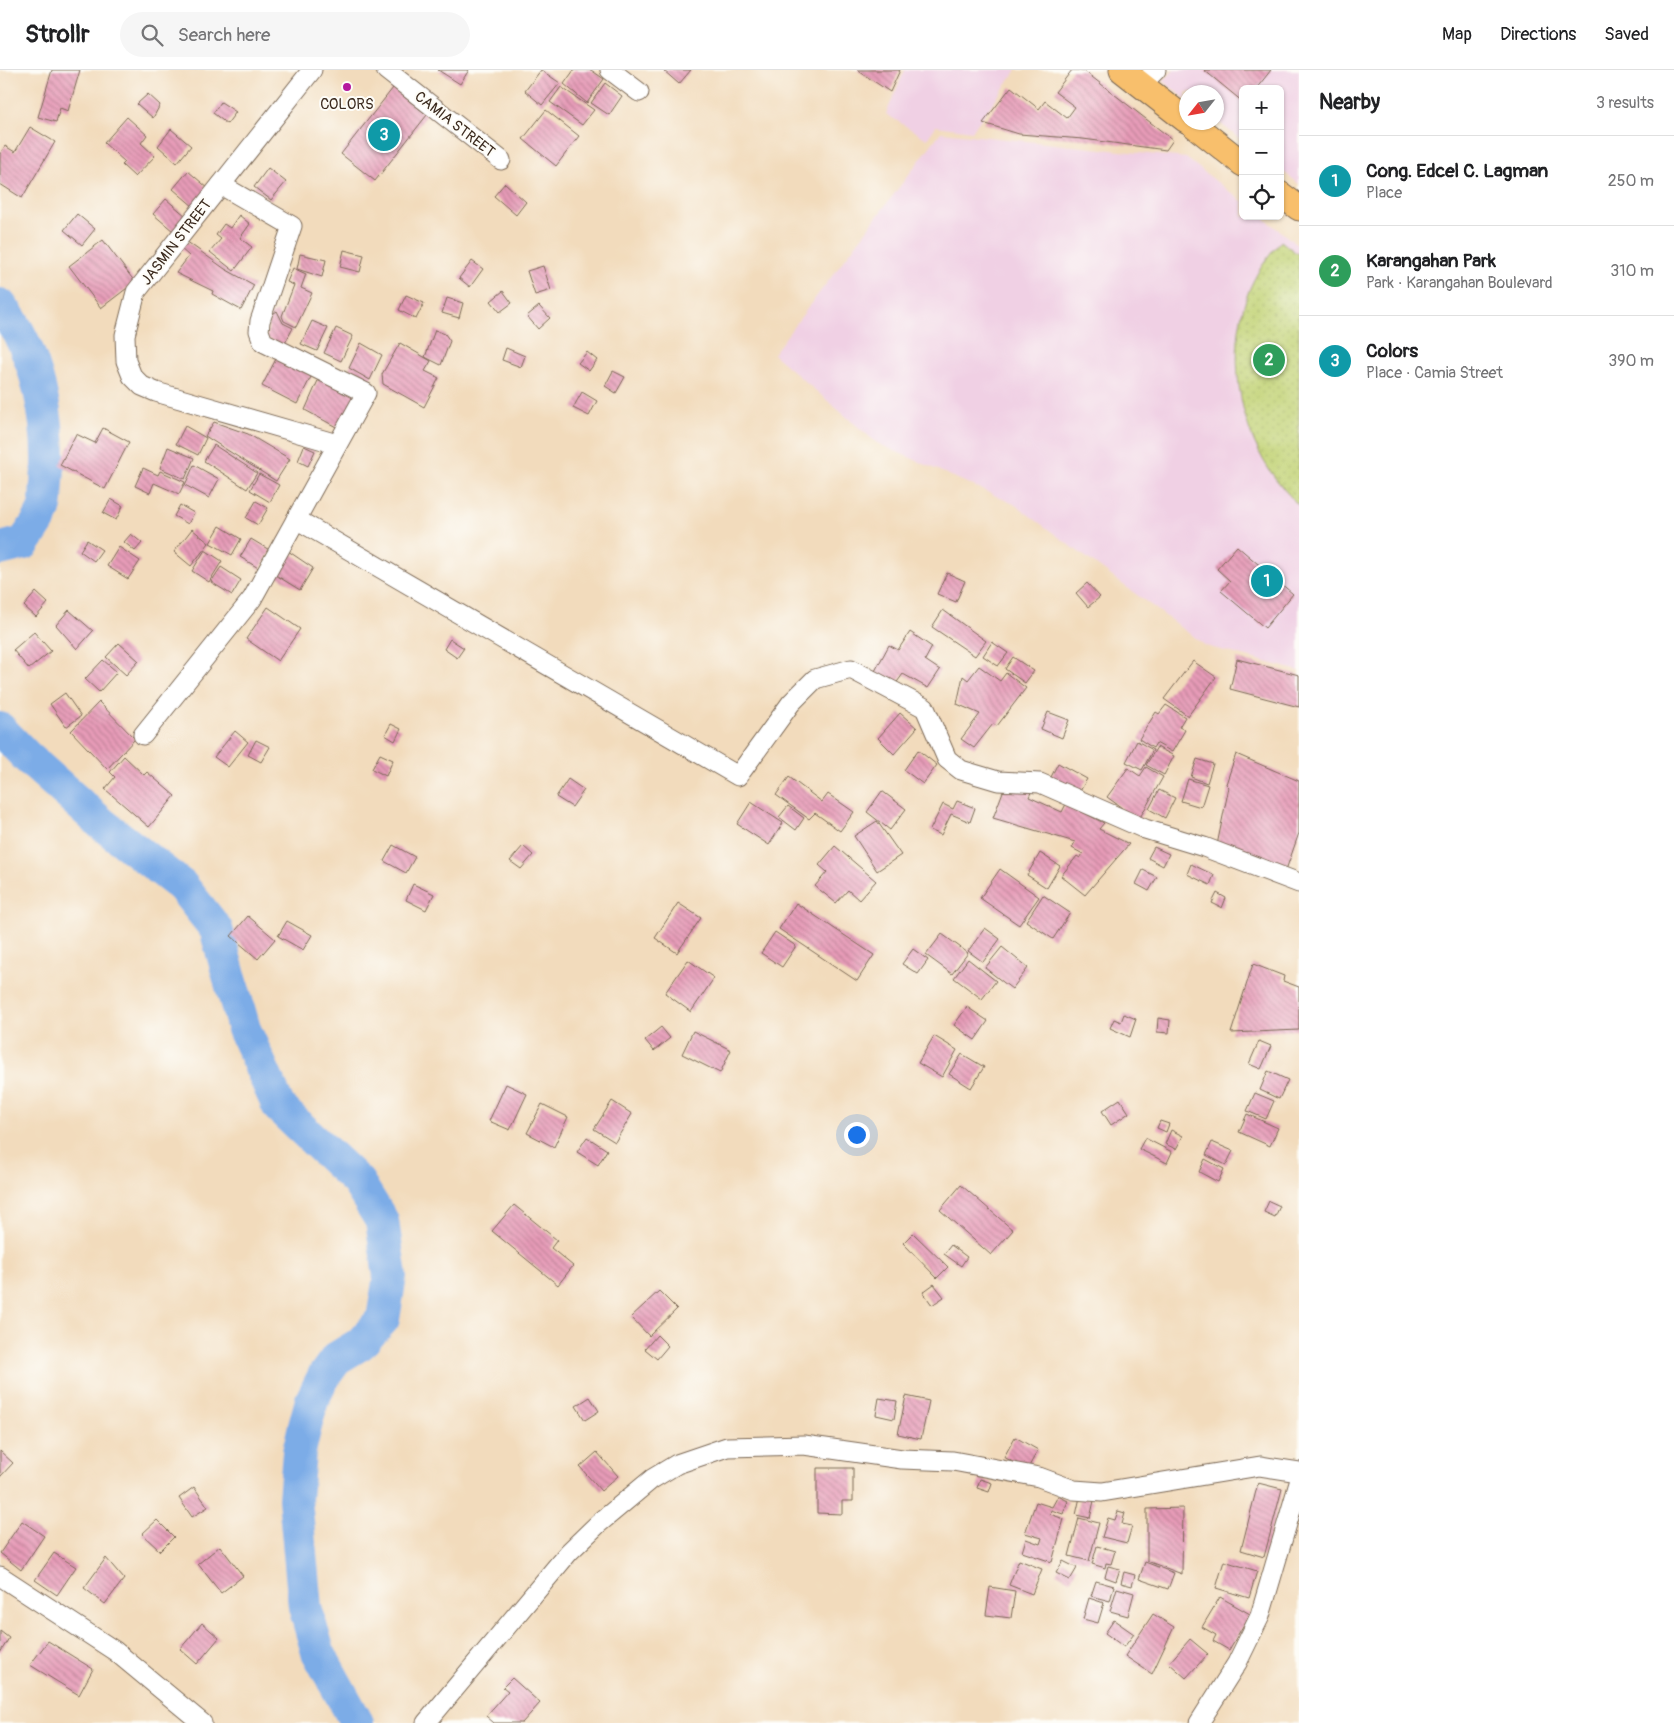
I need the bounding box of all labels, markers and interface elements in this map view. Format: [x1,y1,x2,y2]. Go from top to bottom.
search box [120,12,470,57]
text: Strollr [25,20,90,49]
icon: search [138,21,166,49]
text: Search here [178,23,270,47]
text: Map [1442,23,1472,46]
text: Directions [1500,23,1576,46]
text: Saved [1604,23,1649,46]
marker: COLORS [341,81,353,93]
north arrow [1179,85,1224,130]
map controls [1239,85,1284,220]
button: + [1239,85,1284,130]
street label: CAMIA STREET [411,87,499,162]
text: Nearby [1319,89,1380,116]
text: 3 results [1596,93,1654,113]
place label: COLORS [320,95,374,114]
pin: 3 [368,116,400,154]
button: − [1239,130,1284,175]
text: Cong. Edcel C. Lagman [1366,159,1548,183]
text: 1 [1332,171,1338,191]
text: 250 m [1608,171,1654,191]
button: locate [1239,175,1284,220]
text: Place [1366,183,1402,203]
street label: JASMIN STREET [137,196,216,289]
text: Karangahan Park [1366,249,1496,273]
text: 2 [1331,261,1339,281]
text: 310 m [1610,261,1654,281]
text: Park · Karangahan Boulevard [1366,273,1553,293]
text: Colors [1366,339,1418,363]
pin: 2 [1253,341,1285,379]
text: 3 [1331,351,1339,371]
text: 390 m [1608,351,1654,371]
text: Place · Camia Street [1366,363,1503,383]
pin: 1 [1251,562,1283,600]
your location [844,1122,870,1148]

